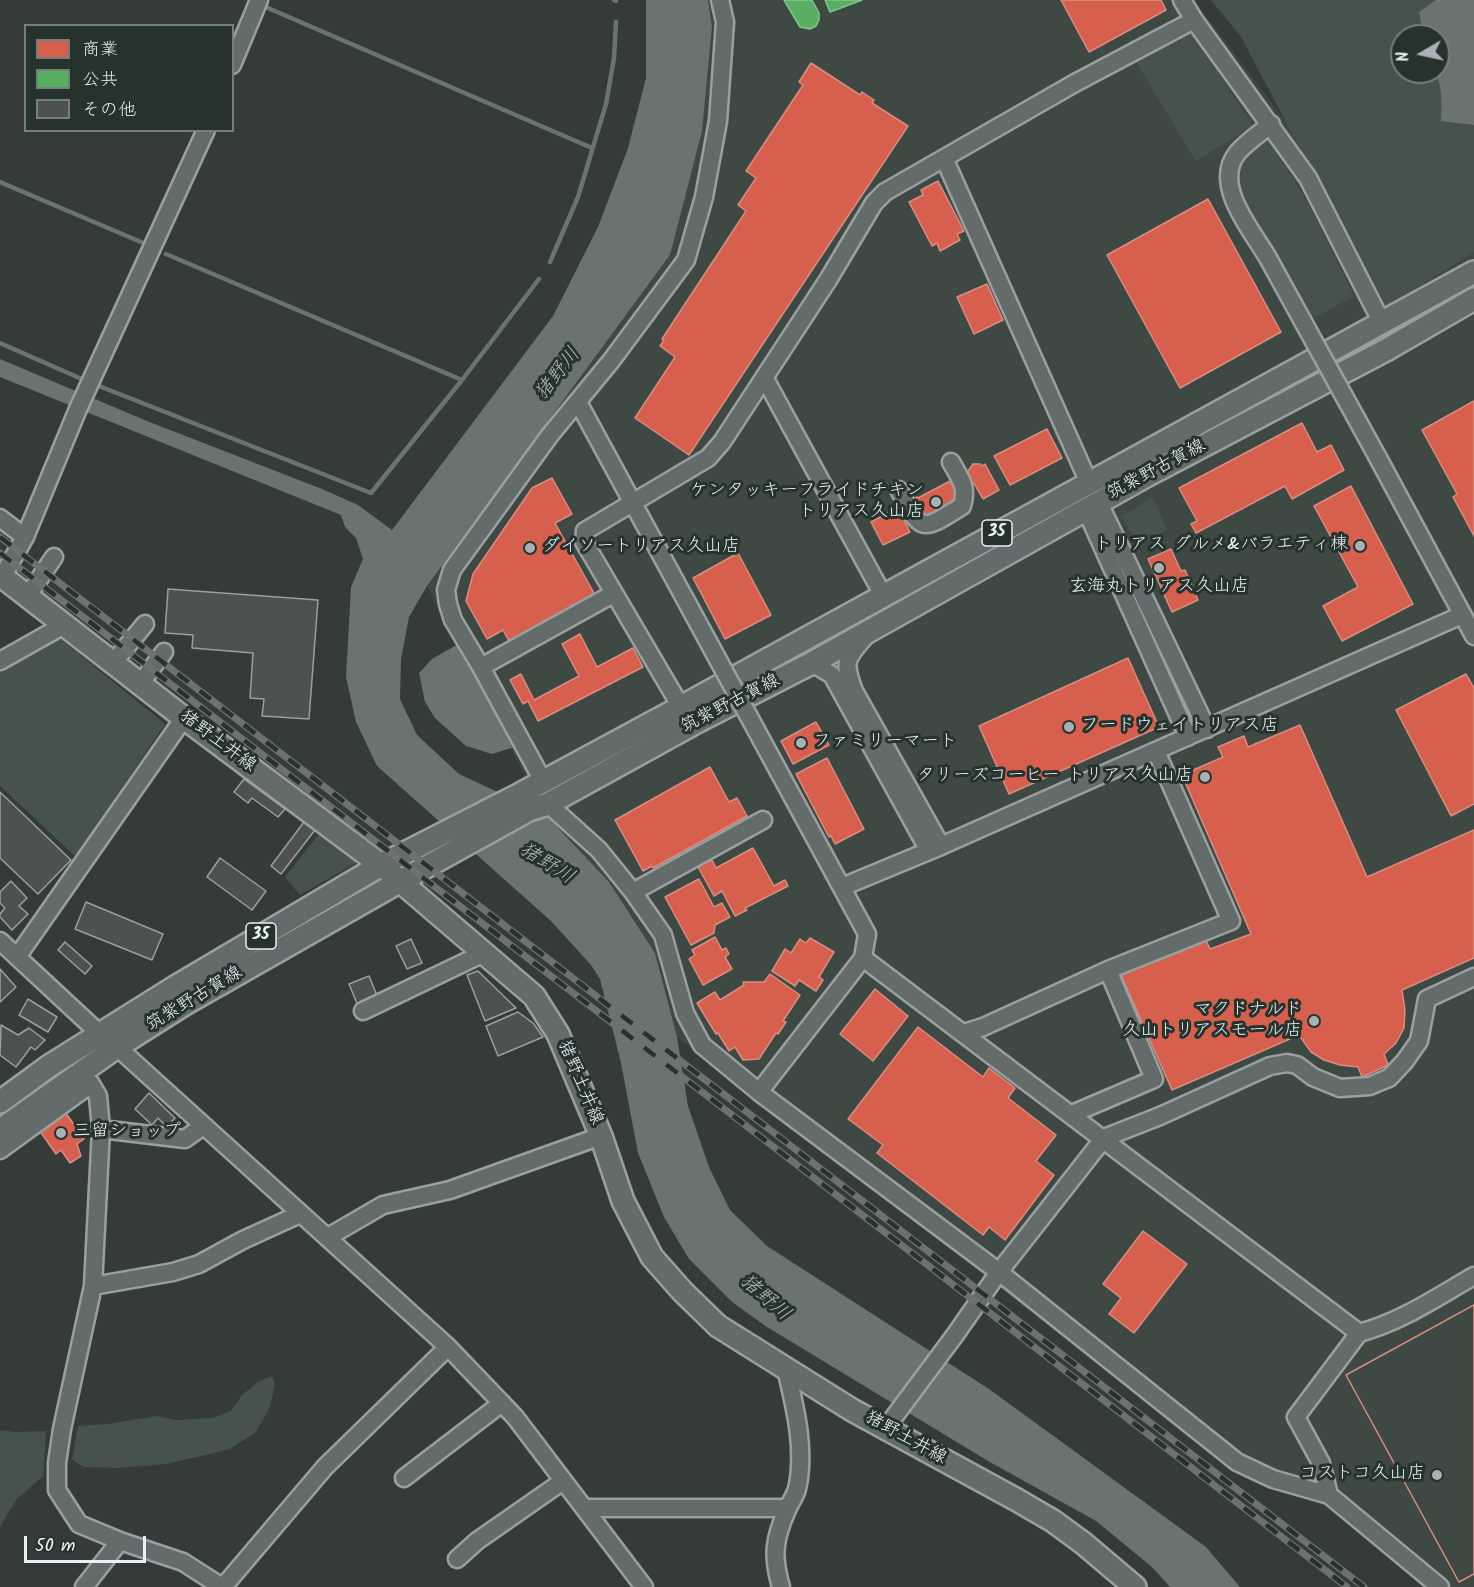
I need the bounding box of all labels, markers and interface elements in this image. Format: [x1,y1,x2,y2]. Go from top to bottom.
legend [24,24,234,132]
north arrow [1390,24,1450,84]
text: 商業 [82,36,118,65]
text: N [1391,50,1417,64]
text: 公共 [82,66,118,95]
text: その他 [82,96,136,125]
water label: 猪野川 [531,344,587,406]
street label: 筑紫野古賀線 [1104,436,1210,506]
place label: ケンタッキーフライドチキン トリアス久山店 [690,481,924,524]
marker: ケンタッキーフライドチキン トリアス久山店 [929,495,943,509]
road number: 35 [982,520,1012,546]
place label: トリアス グルメ&バラエティ棟 [1094,535,1348,557]
place label: ダイソートリアス久山店 [542,537,740,559]
marker: トリアス グルメ&バラエティ棟 [1353,539,1367,553]
marker: ダイソートリアス久山店 [523,541,537,555]
marker: 玄海丸トリアス久山店 [1152,561,1166,575]
place label: 玄海丸トリアス久山店 [1069,577,1249,599]
street label: 筑紫野古賀線 [678,671,784,739]
street label: 猪野土井線 [175,706,259,778]
place label: フードウェイトリアス店 [1081,716,1279,738]
marker: フードウェイトリアス店 [1062,720,1076,734]
place label: ファミリーマート [813,732,957,754]
marker: ファミリーマート [794,736,808,750]
place label: タリーズコーヒー トリアス久山店 [917,766,1193,788]
marker: タリーズコーヒー トリアス久山店 [1198,770,1212,784]
water label: 猪野川 [514,839,578,891]
road number: 35 [246,923,276,949]
street label: 筑紫野古賀線 [143,963,247,1037]
place label: マクドナルド 久山トリアスモール店 [1122,1000,1302,1042]
marker: マクドナルド 久山トリアスモール店 [1307,1014,1321,1028]
street label: 猪野土井線 [551,1037,607,1129]
place label: 三留ショップ [73,1122,181,1144]
marker: 三留ショップ [54,1126,68,1140]
water label: 猪野川 [733,1270,795,1328]
street label: 猪野土井線 [860,1408,950,1470]
place label: コストコ久山店 [1299,1464,1425,1486]
marker: コストコ久山店 [1430,1468,1444,1482]
scale bar [27,1524,148,1562]
text: 50 m [35,1532,75,1561]

